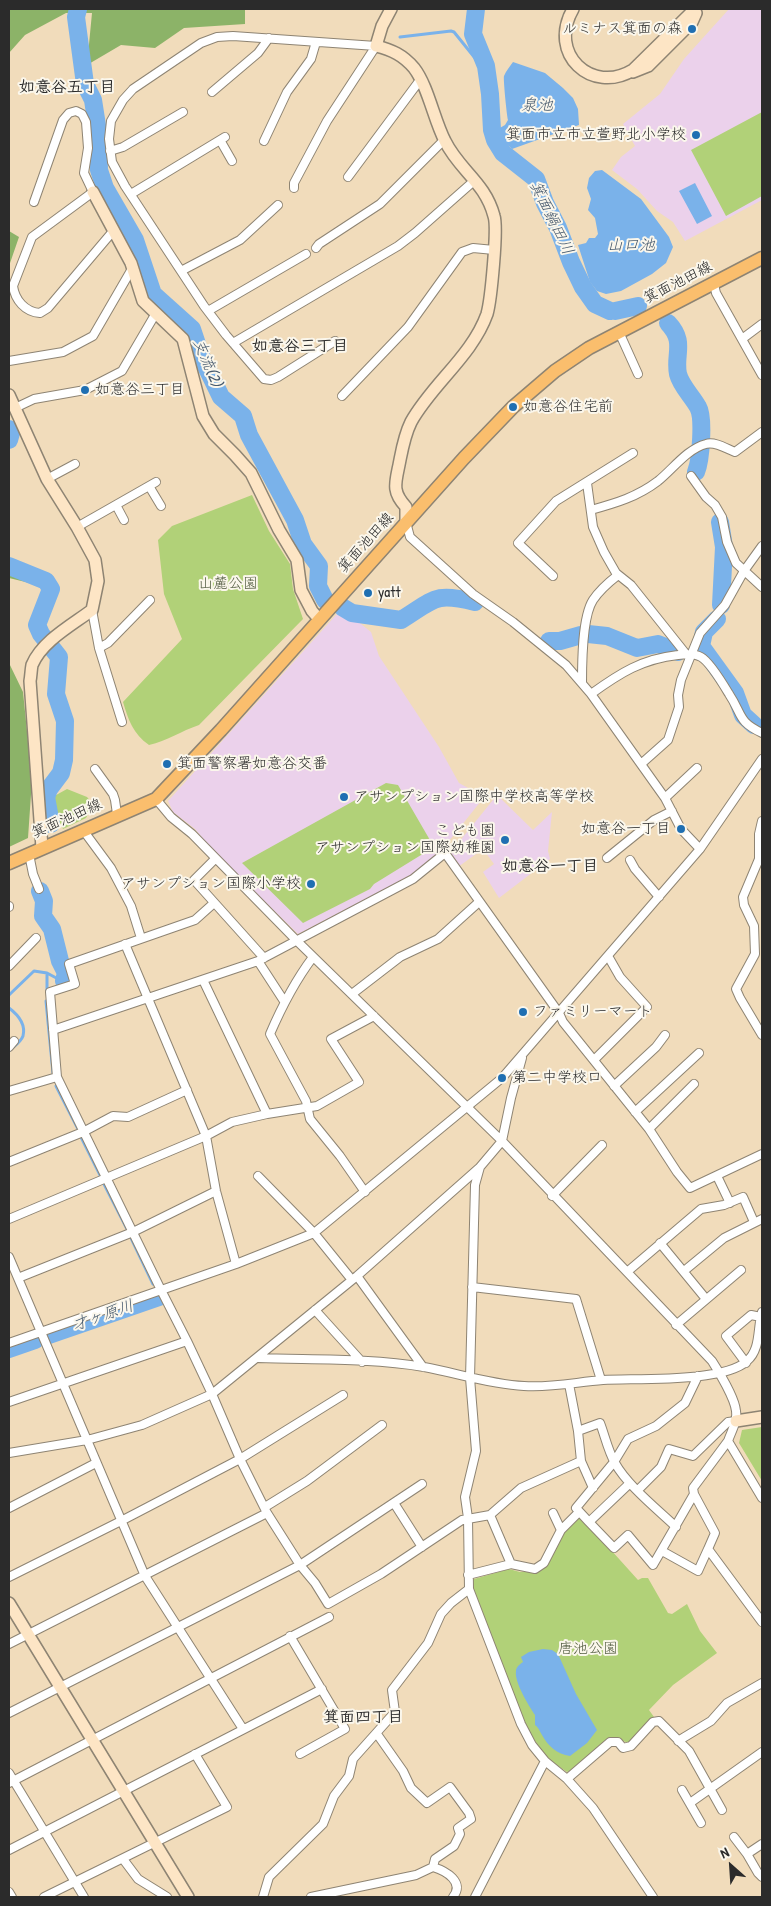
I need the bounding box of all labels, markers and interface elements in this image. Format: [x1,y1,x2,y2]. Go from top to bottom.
place label: ルミナス箕面の森 [562,20,682,38]
marker: ルミナス箕面の森 [686,23,698,35]
district label: 如意谷五丁目 [19,78,115,98]
water label: 泉池 [521,96,553,116]
place label: 箕面市立市立萱野北小学校 [506,126,686,144]
marker: 箕面市立市立萱野北小学校 [690,129,702,141]
water label: 箕面鍋田川 [525,178,577,258]
water label: 山口池 [607,236,655,256]
street label: 箕面池田線 [641,258,715,308]
water label: 支流(2) [188,336,226,390]
district label: 如意谷三丁目 [252,337,348,357]
place label: 如意谷三丁目 [95,381,185,399]
marker: 如意谷三丁目 [79,384,91,396]
place label: 如意谷住宅前 [523,398,613,416]
marker: 如意谷住宅前 [507,401,519,413]
street label: 箕面池田線 [334,509,398,577]
park label: 山麓公園 [198,575,258,593]
place label: yatt [378,584,401,602]
marker: yatt [362,587,374,599]
place label: 箕面警察署如意谷交番 [177,755,327,773]
marker: 箕面警察署如意谷交番 [161,758,173,770]
place label: アサンプション国際中学校高等学校 [354,788,594,806]
marker: アサンプション国際中学校高等学校 [338,791,350,803]
street label: 箕面池田線 [29,796,105,842]
place label: 如意谷一丁目 [581,820,671,838]
place label: こども園 アサンプション国際幼稚園 [315,822,495,857]
marker: 如意谷一丁目 [675,823,687,835]
marker: こども園 アサンプション国際幼稚園 [499,834,511,846]
district label: 如意谷一丁目 [502,857,598,877]
place label: アサンプション国際小学校 [121,875,301,893]
marker: アサンプション国際小学校 [305,878,317,890]
place label: ファミリーマート [533,1003,653,1021]
marker: ファミリーマート [517,1006,529,1018]
place label: 第二中学校口 [512,1069,602,1087]
marker: 第二中学校口 [496,1072,508,1084]
water label: 才ヶ原川 [70,1297,136,1335]
park label: 唐池公園 [558,1640,618,1658]
district label: 箕面四丁目 [323,1708,403,1728]
north arrow [706,1841,756,1891]
text: N [717,1842,732,1862]

